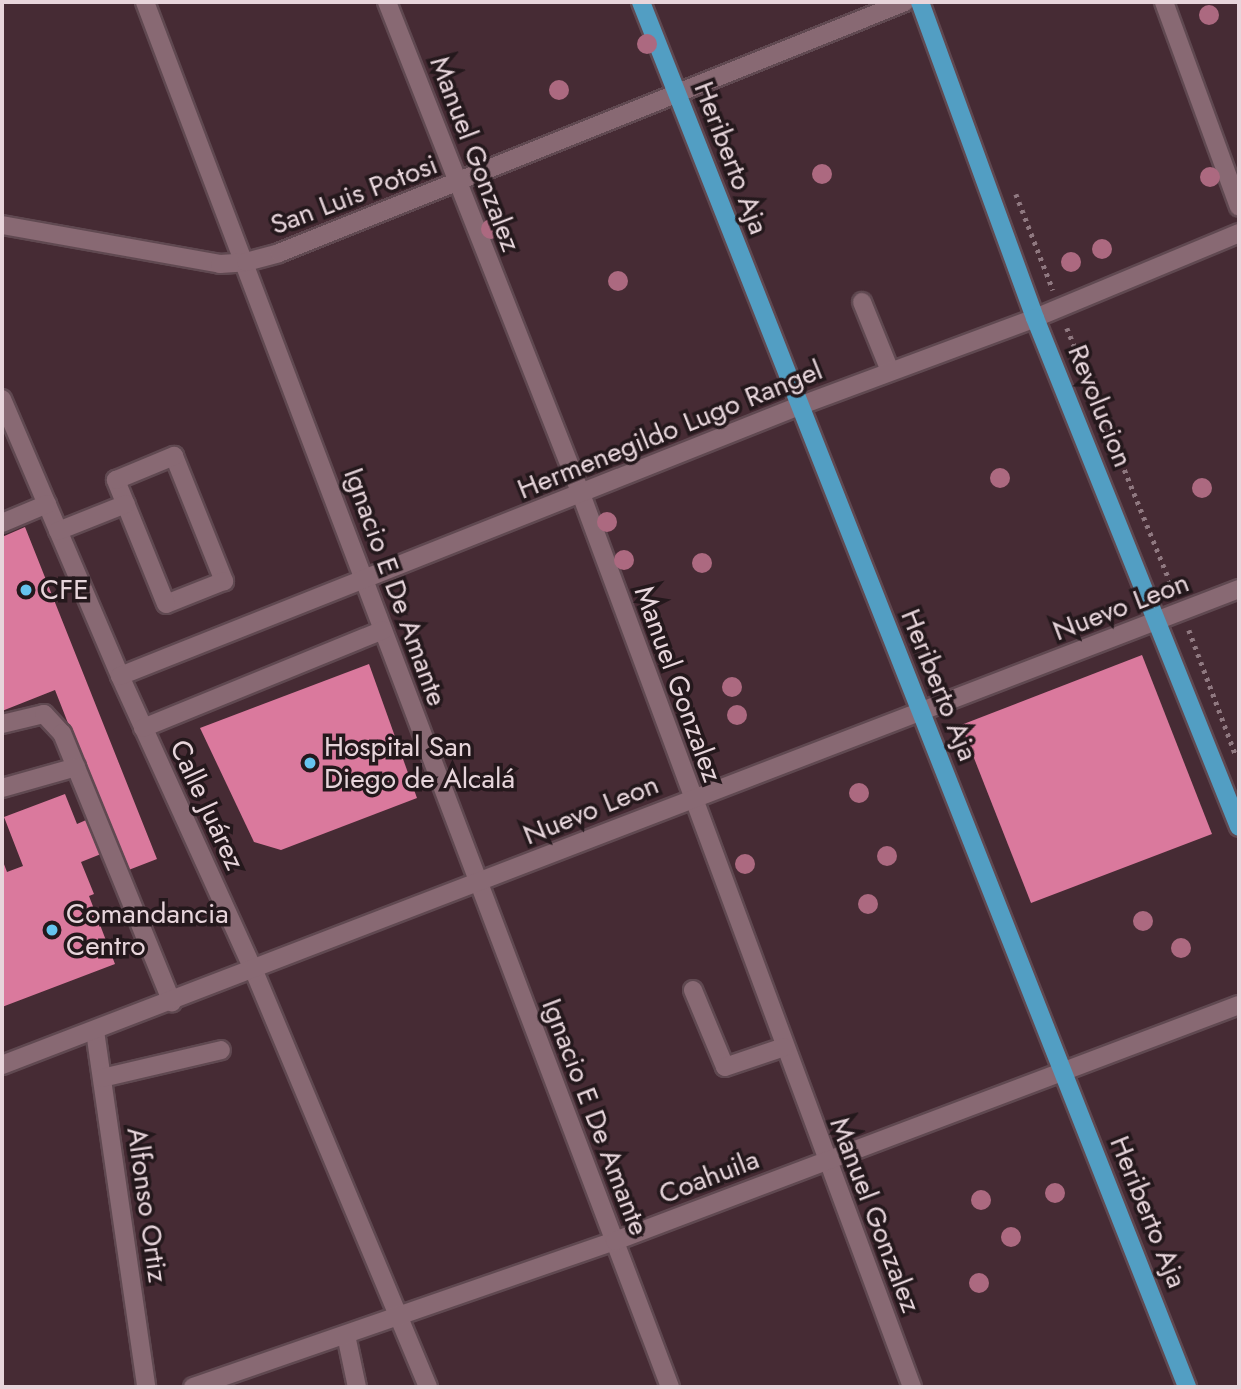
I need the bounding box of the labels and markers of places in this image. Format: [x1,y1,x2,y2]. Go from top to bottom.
place label: CFE [40,573,89,607]
marker: CFE [18,582,34,598]
place label: Hospital San Diego de Alcalá [324,730,515,796]
marker: Hospital San Diego de Alcalá [302,755,318,771]
place label: Comandancia Centro [66,897,229,963]
marker: Comandancia Centro [44,922,60,938]

